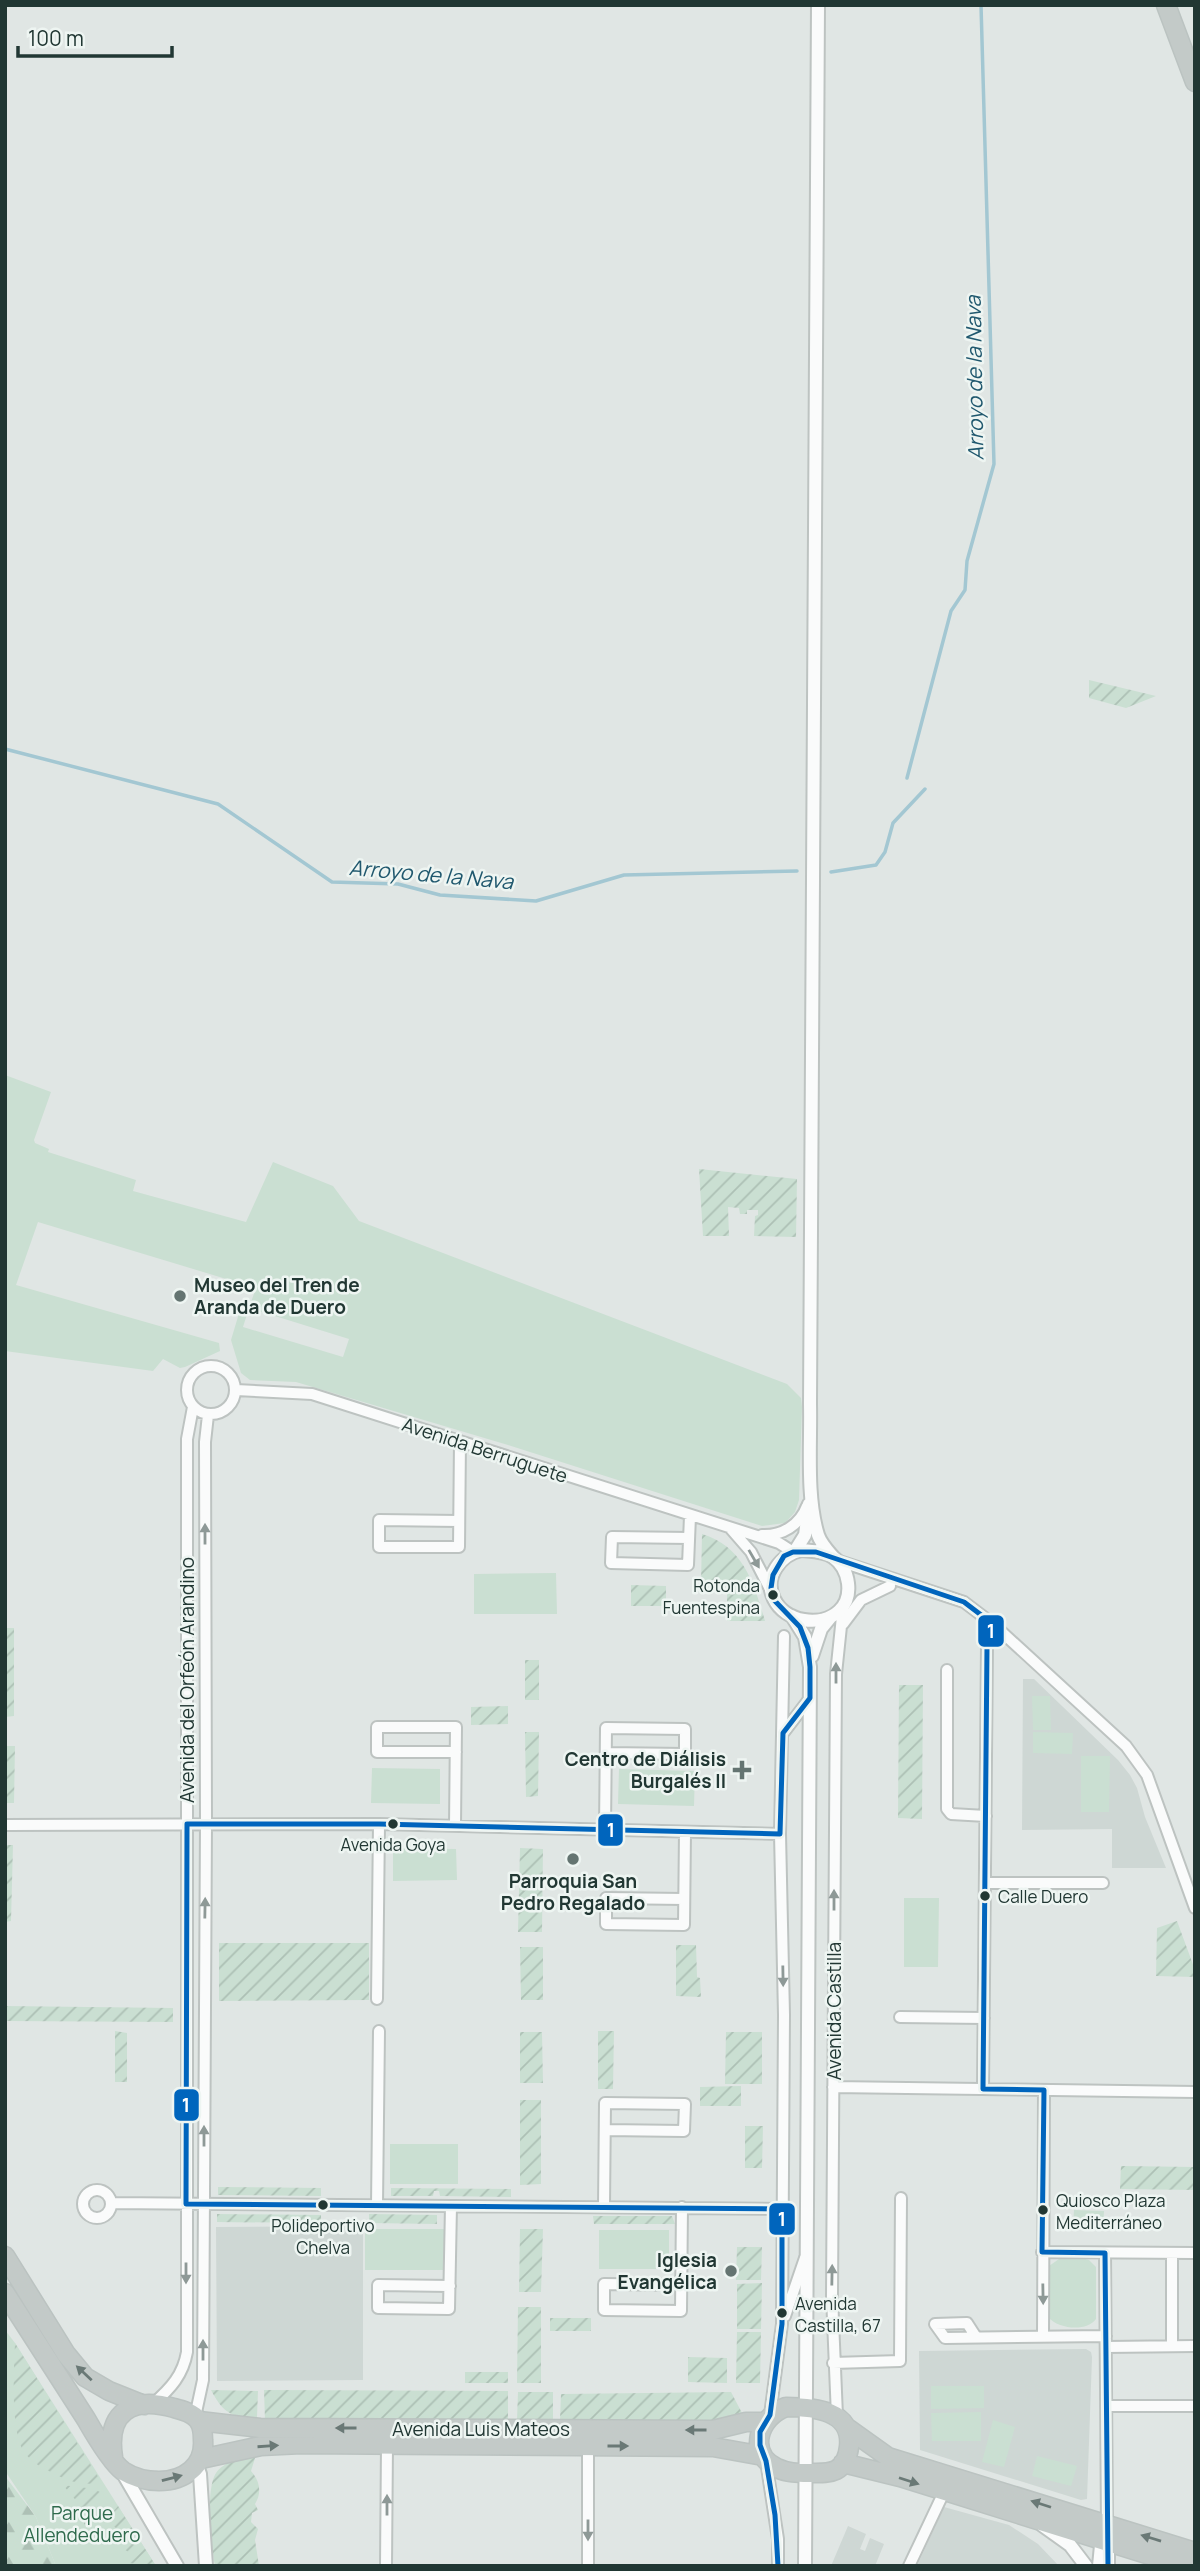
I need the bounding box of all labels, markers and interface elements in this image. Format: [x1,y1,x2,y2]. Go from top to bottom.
scale bar [18,14,172,58]
text: 100 m [28,24,84,52]
water label: Arroyo de la Nava [959,294,989,461]
water label: Arroyo de la Nava [348,853,516,895]
place label: Museo del Tren de Aranda de Duero [194,1272,360,1320]
marker: Museo del Tren de Aranda de Duero [172,1288,188,1304]
street label: Avenida Berruguete [399,1411,571,1489]
one-way arrow [199,1523,211,1545]
one-way arrow [748,1550,760,1569]
street label: Avenida del Orfeón Arandino [174,1557,200,1803]
place label: Rotonda Fuentespina [663,1574,760,1619]
marker: Rotonda Fuentespina [766,1588,780,1602]
line badge: 1 [977,1614,1005,1648]
text: 1 [987,1618,995,1644]
one-way arrow [830,1661,842,1683]
place label: Centro de Diálisis Burgalés II [565,1746,726,1794]
marker: Centro de Diálisis Burgalés II [732,1760,752,1780]
line badge: 1 [597,1813,624,1847]
marker: Avenida Goya [386,1817,400,1831]
text: 1 [607,1817,615,1843]
place label: Avenida Goya [341,1833,445,1856]
marker: Parroquia San Pedro Regalado [565,1851,581,1867]
place label: Parroquia San Pedro Regalado [501,1868,645,1916]
place label: Calle Duero [998,1885,1088,1908]
one-way arrow [829,1889,840,1911]
marker: Calle Duero [978,1889,992,1903]
one-way arrow [199,1897,211,1919]
street label: Avenida Castilla [821,1942,847,2080]
one-way arrow [777,1965,788,1987]
line badge: 1 [173,2088,200,2122]
text: 1 [182,2092,190,2118]
one-way arrow [198,2125,210,2147]
place label: Quiosco Plaza Mediterráneo [1056,2189,1166,2234]
marker: Polideportivo Chelva [316,2198,330,2212]
line badge: 1 [768,2202,796,2236]
marker: Quiosco Plaza Mediterráneo [1036,2203,1050,2217]
text: 1 [778,2206,786,2232]
place label: Polideportivo Chelva [271,2214,375,2259]
place label: Iglesia Evangélica [618,2247,717,2295]
one-way arrow [180,2262,192,2284]
marker: Iglesia Evangélica [723,2263,739,2279]
one-way arrow [826,2263,838,2285]
one-way arrow [1037,2283,1049,2305]
place label: Avenida Castilla, 67 [795,2292,881,2337]
marker: Avenida Castilla, 67 [775,2306,789,2320]
one-way arrow [197,2338,209,2360]
one-way arrow [75,2365,93,2381]
street label: Avenida Luis Mateos [392,2416,570,2442]
one-way arrow [335,2422,357,2434]
one-way arrow [685,2424,707,2435]
one-way arrow [257,2440,279,2451]
one-way arrow [607,2441,629,2452]
one-way arrow [161,2472,183,2483]
one-way arrow [899,2476,920,2486]
one-way arrow [381,2494,392,2516]
one-way arrow [1031,2499,1052,2509]
park label: Parque Allendeduero [24,2500,140,2548]
one-way arrow [582,2520,594,2542]
one-way arrow [1140,2533,1161,2543]

